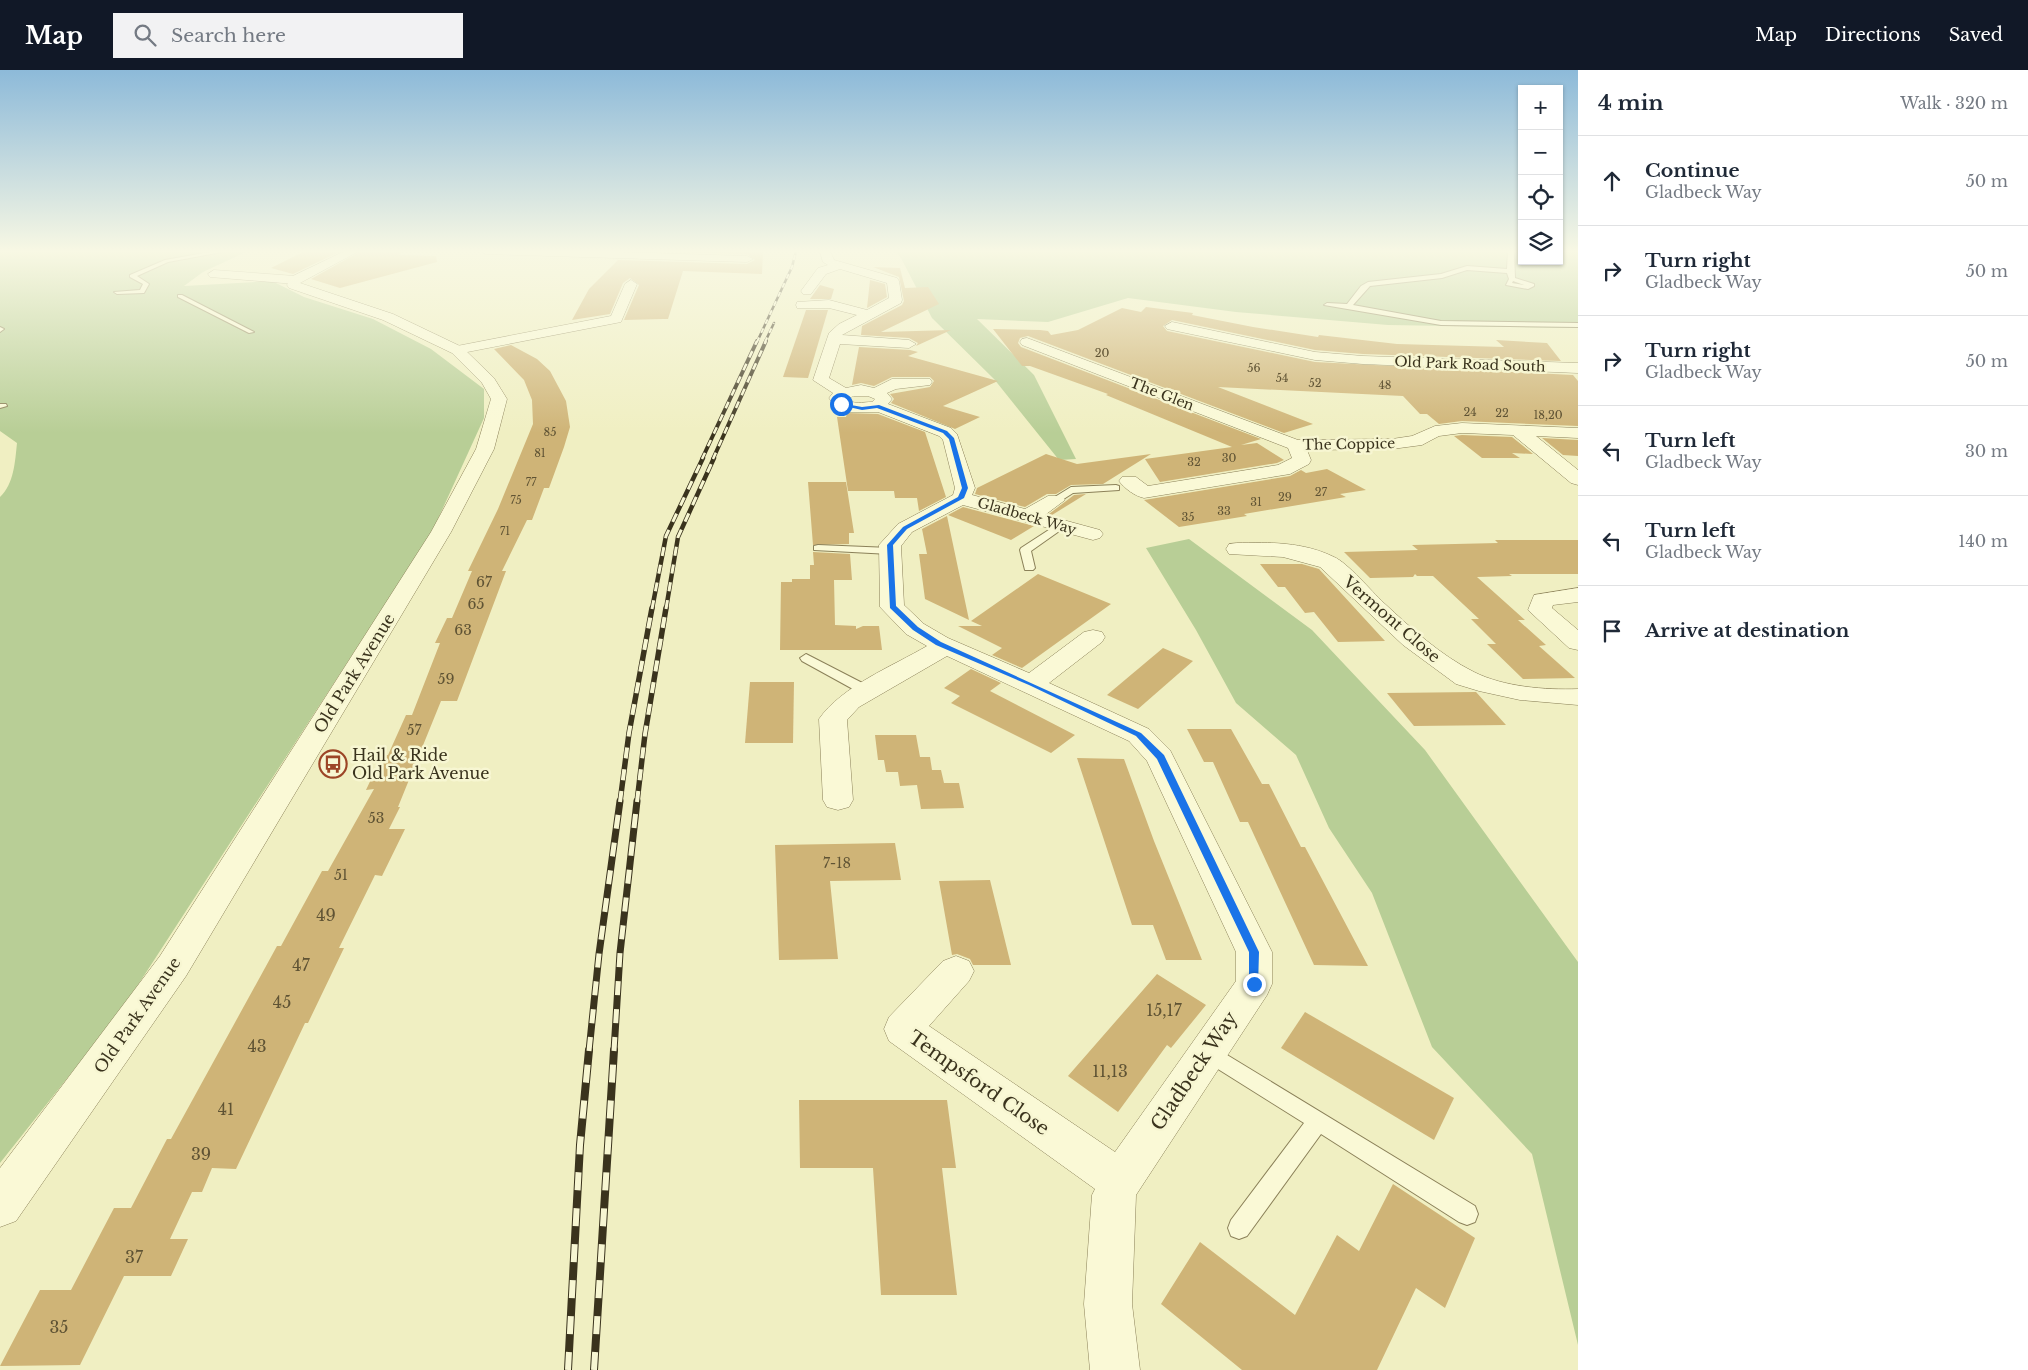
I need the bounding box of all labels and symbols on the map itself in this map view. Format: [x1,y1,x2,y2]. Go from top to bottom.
house number: 20 [1095,346,1109,360]
street label: Old Park Road South [1394,352,1546,376]
house number: 56 [1247,361,1261,375]
house number: 54 [1276,371,1288,385]
street label: The Glen [1127,374,1197,415]
house number: 52 [1308,376,1322,390]
house number: 48 [1378,378,1392,392]
route start [830,393,853,416]
house number: 24 [1463,405,1477,419]
house number: 22 [1495,406,1509,420]
house number: 18,20 [1533,408,1563,422]
house number: 85 [544,425,556,439]
street label: The Coppice [1303,434,1395,454]
house number: 81 [534,446,546,460]
house number: 30 [1222,451,1236,465]
house number: 32 [1187,455,1201,469]
house number: 77 [525,475,537,489]
house number: 27 [1315,485,1328,499]
house number: 29 [1278,490,1292,504]
house number: 75 [510,493,522,507]
street label: Gladbeck Way [975,493,1079,539]
house number: 31 [1250,495,1262,509]
house number: 33 [1217,504,1231,518]
house number: 35 [1181,510,1195,524]
house number: 71 [500,524,510,538]
street label: Vermont Close [1339,571,1445,667]
house number: 67 [476,573,493,591]
house number: 65 [468,595,485,613]
street label: Old Park Avenue [309,609,399,737]
house number: 63 [454,621,472,639]
house number: 59 [438,670,454,688]
house number: 57 [407,721,422,739]
place label: Hail & Ride Old Park Avenue [352,745,489,783]
bus stop icon: Hail & Ride Old Park Avenue [318,749,348,779]
house number: 53 [368,809,384,827]
house number: 7-18 [823,854,851,872]
house number: 51 [334,866,348,884]
house number: 49 [316,905,336,925]
street label: Old Park Avenue [89,953,185,1077]
house number: 47 [292,955,311,975]
route end [1243,973,1266,996]
house number: 45 [273,992,291,1012]
house number: 15,17 [1146,1000,1183,1020]
street label: Gladbeck Way [1146,1007,1242,1135]
street label: Tempsford Close [904,1026,1054,1140]
house number: 43 [247,1036,267,1056]
house number: 11,13 [1092,1061,1128,1081]
house number: 41 [218,1099,234,1119]
house number: 39 [191,1144,211,1164]
house number: 37 [125,1247,144,1267]
house number: 35 [50,1317,68,1337]

